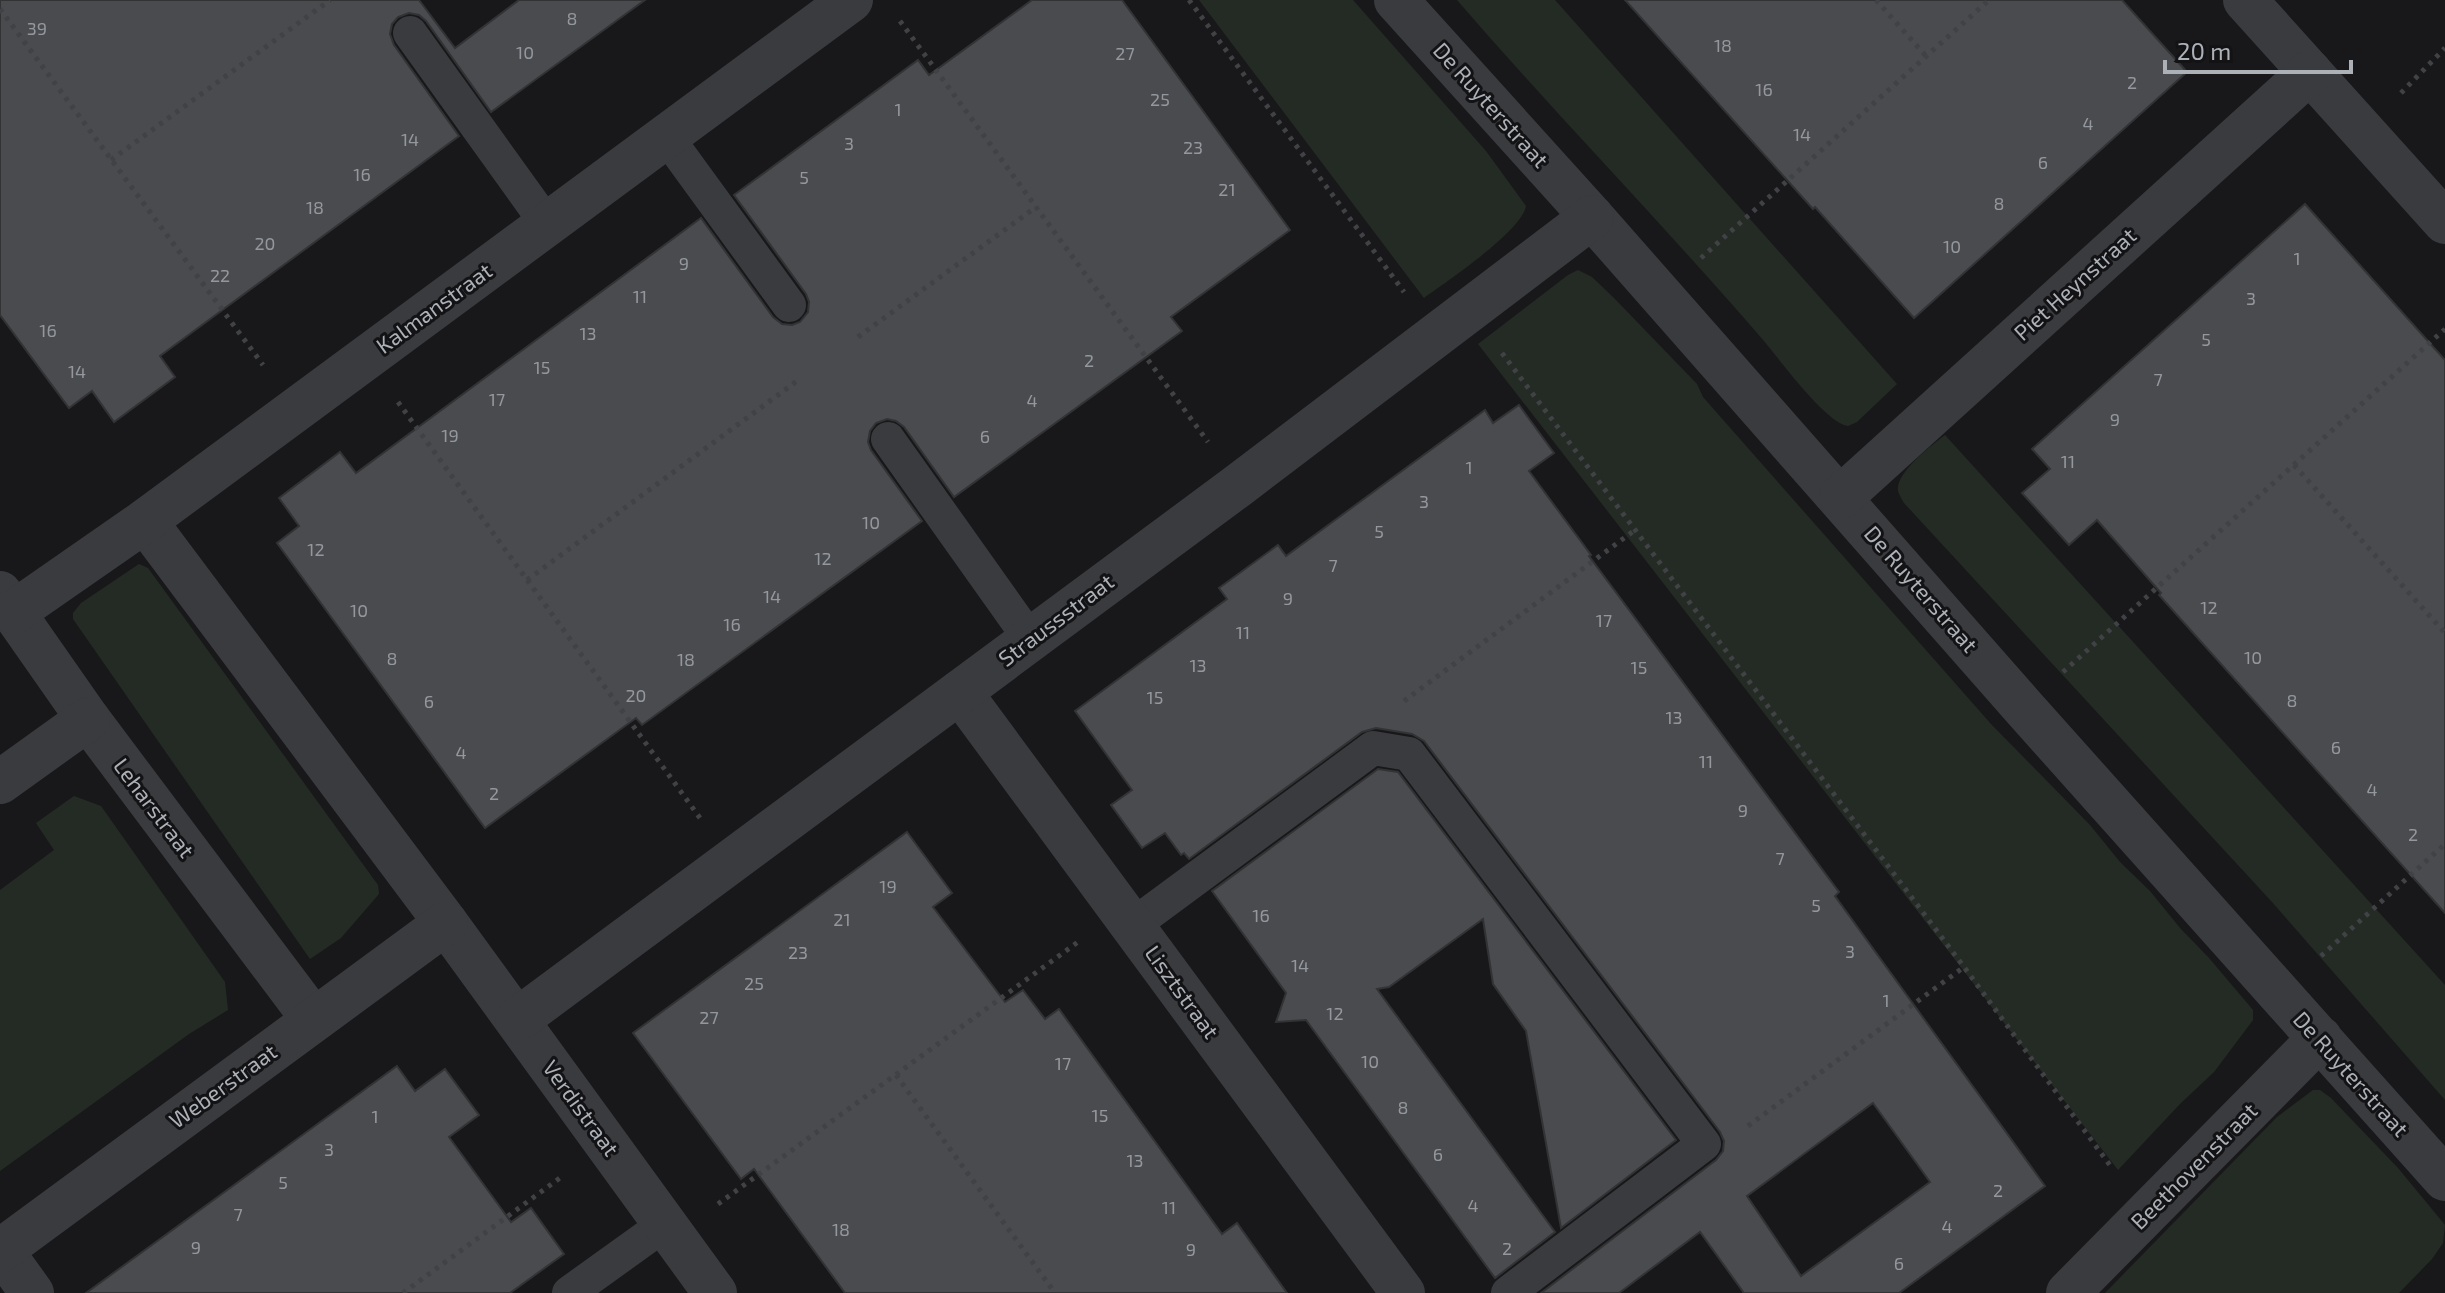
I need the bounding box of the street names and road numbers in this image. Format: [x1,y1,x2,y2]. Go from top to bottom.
street label: De Ruyterstraat [1429,37,1555,172]
street label: Piet Heynstraat [2008,222,2141,345]
street label: Kalmanstraat [370,257,496,358]
street label: De Ruyterstraat [1860,520,1984,657]
street label: Straussstraat [993,568,1118,671]
street label: Leharstraat [109,753,201,862]
street label: Lisztstraat [1140,940,1225,1043]
street label: De Ruyterstraat [2289,1006,2415,1141]
street label: Weberstraat [164,1038,281,1133]
street label: Verdistraat [538,1054,625,1160]
street label: Beethovenstraat [2125,1097,2262,1234]

